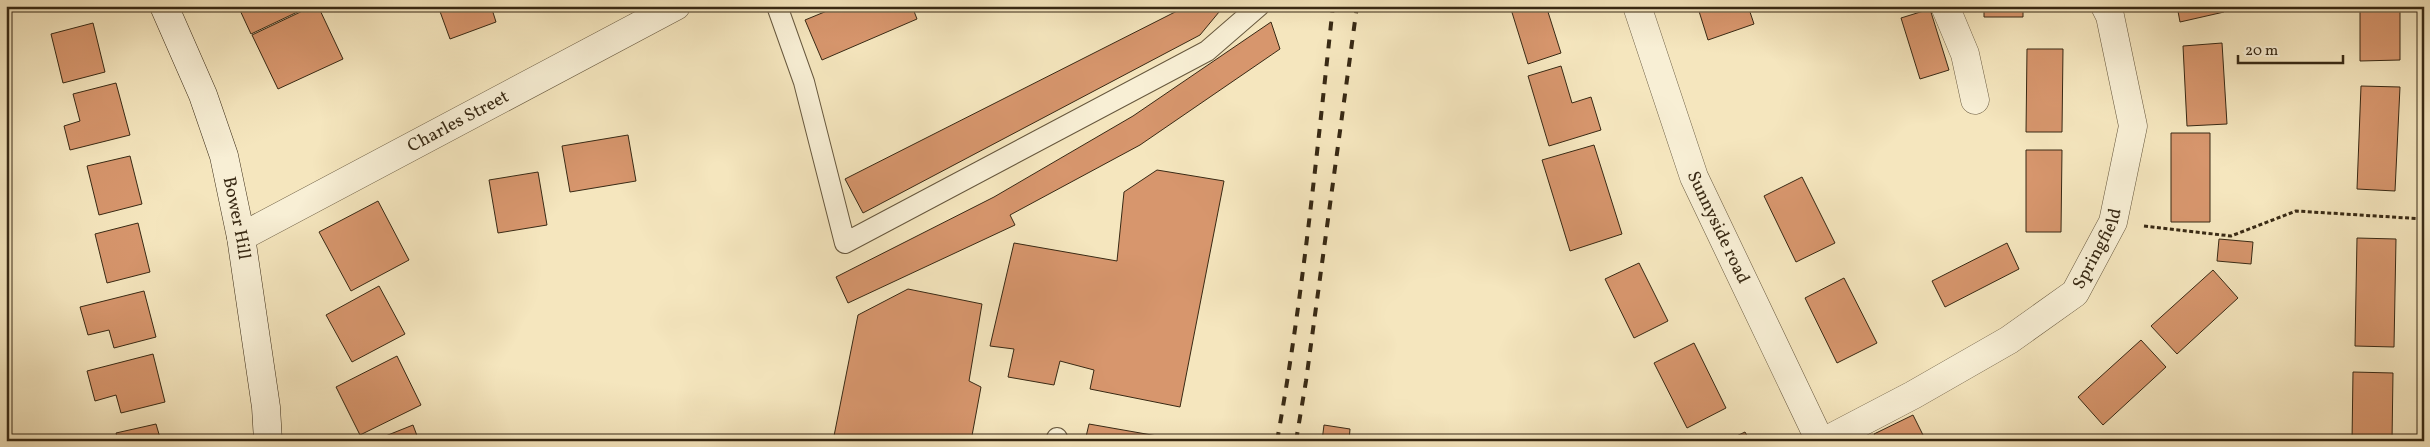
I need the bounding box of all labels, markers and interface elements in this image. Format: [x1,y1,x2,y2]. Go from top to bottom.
scale bar [2238,32,2342,64]
text: 20 m [2245,41,2278,62]
street label: Charles Street [403,84,513,159]
street label: Sunnyside road [1680,168,1756,288]
street label: Bower Hill [216,174,257,261]
street label: Springfield [2067,206,2128,294]

